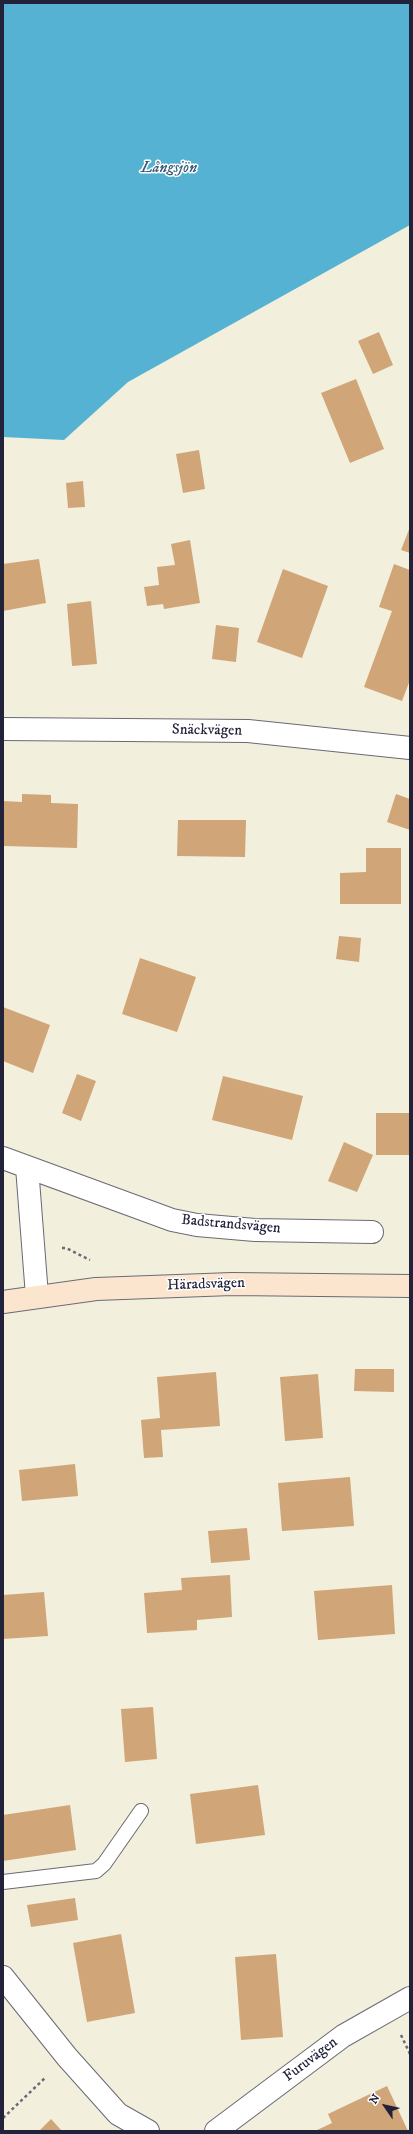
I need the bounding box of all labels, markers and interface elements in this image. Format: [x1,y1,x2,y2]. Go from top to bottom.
water label: Långsjön [141,159,197,179]
street label: Snäckvägen [172,721,242,741]
street label: Badstrandsvägen [181,1212,281,1238]
street label: Häradsvägen [167,1275,245,1295]
street label: Furuvägen [280,2034,342,2086]
north arrow [365,2086,405,2126]
text: N [367,2092,383,2107]

